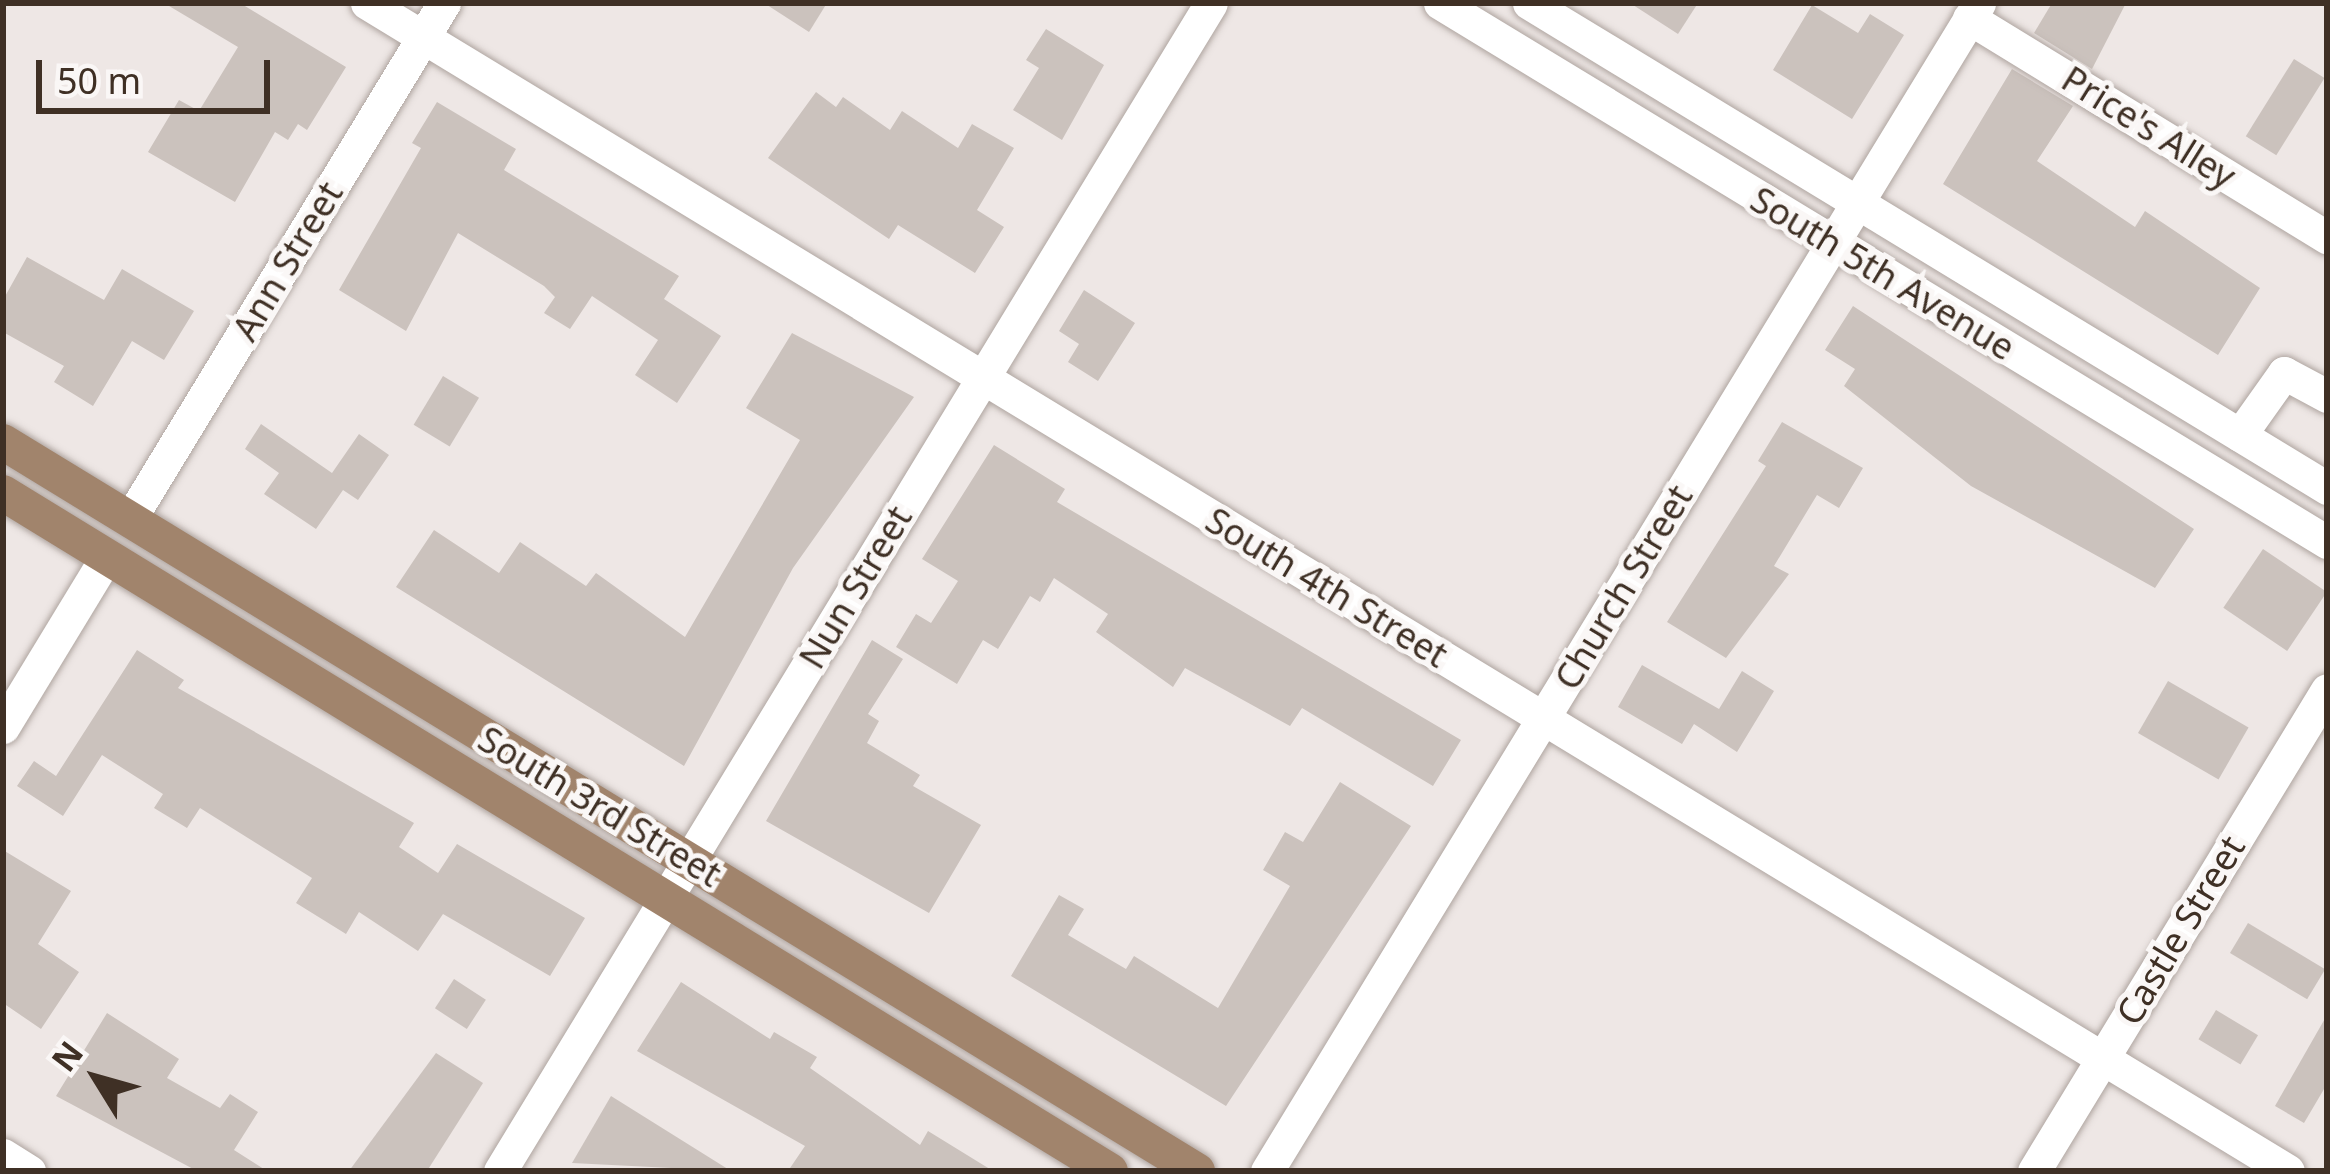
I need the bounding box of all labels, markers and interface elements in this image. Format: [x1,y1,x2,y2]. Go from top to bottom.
scale bar [42,36,276,110]
text: 50 m [57,56,141,105]
street label: Price's Alley [2054,57,2244,197]
street label: Ann Street [223,174,351,348]
street label: South 5th Avenue [1743,177,2023,369]
street label: Church Street [1545,477,1701,697]
street label: Nun Street [790,498,920,676]
street label: South 4th Street [1198,498,1456,676]
street label: South 3rd Street [471,717,729,895]
street label: Castle Street [2107,828,2253,1032]
north arrow [36,1018,156,1138]
text: N [41,1032,93,1080]

